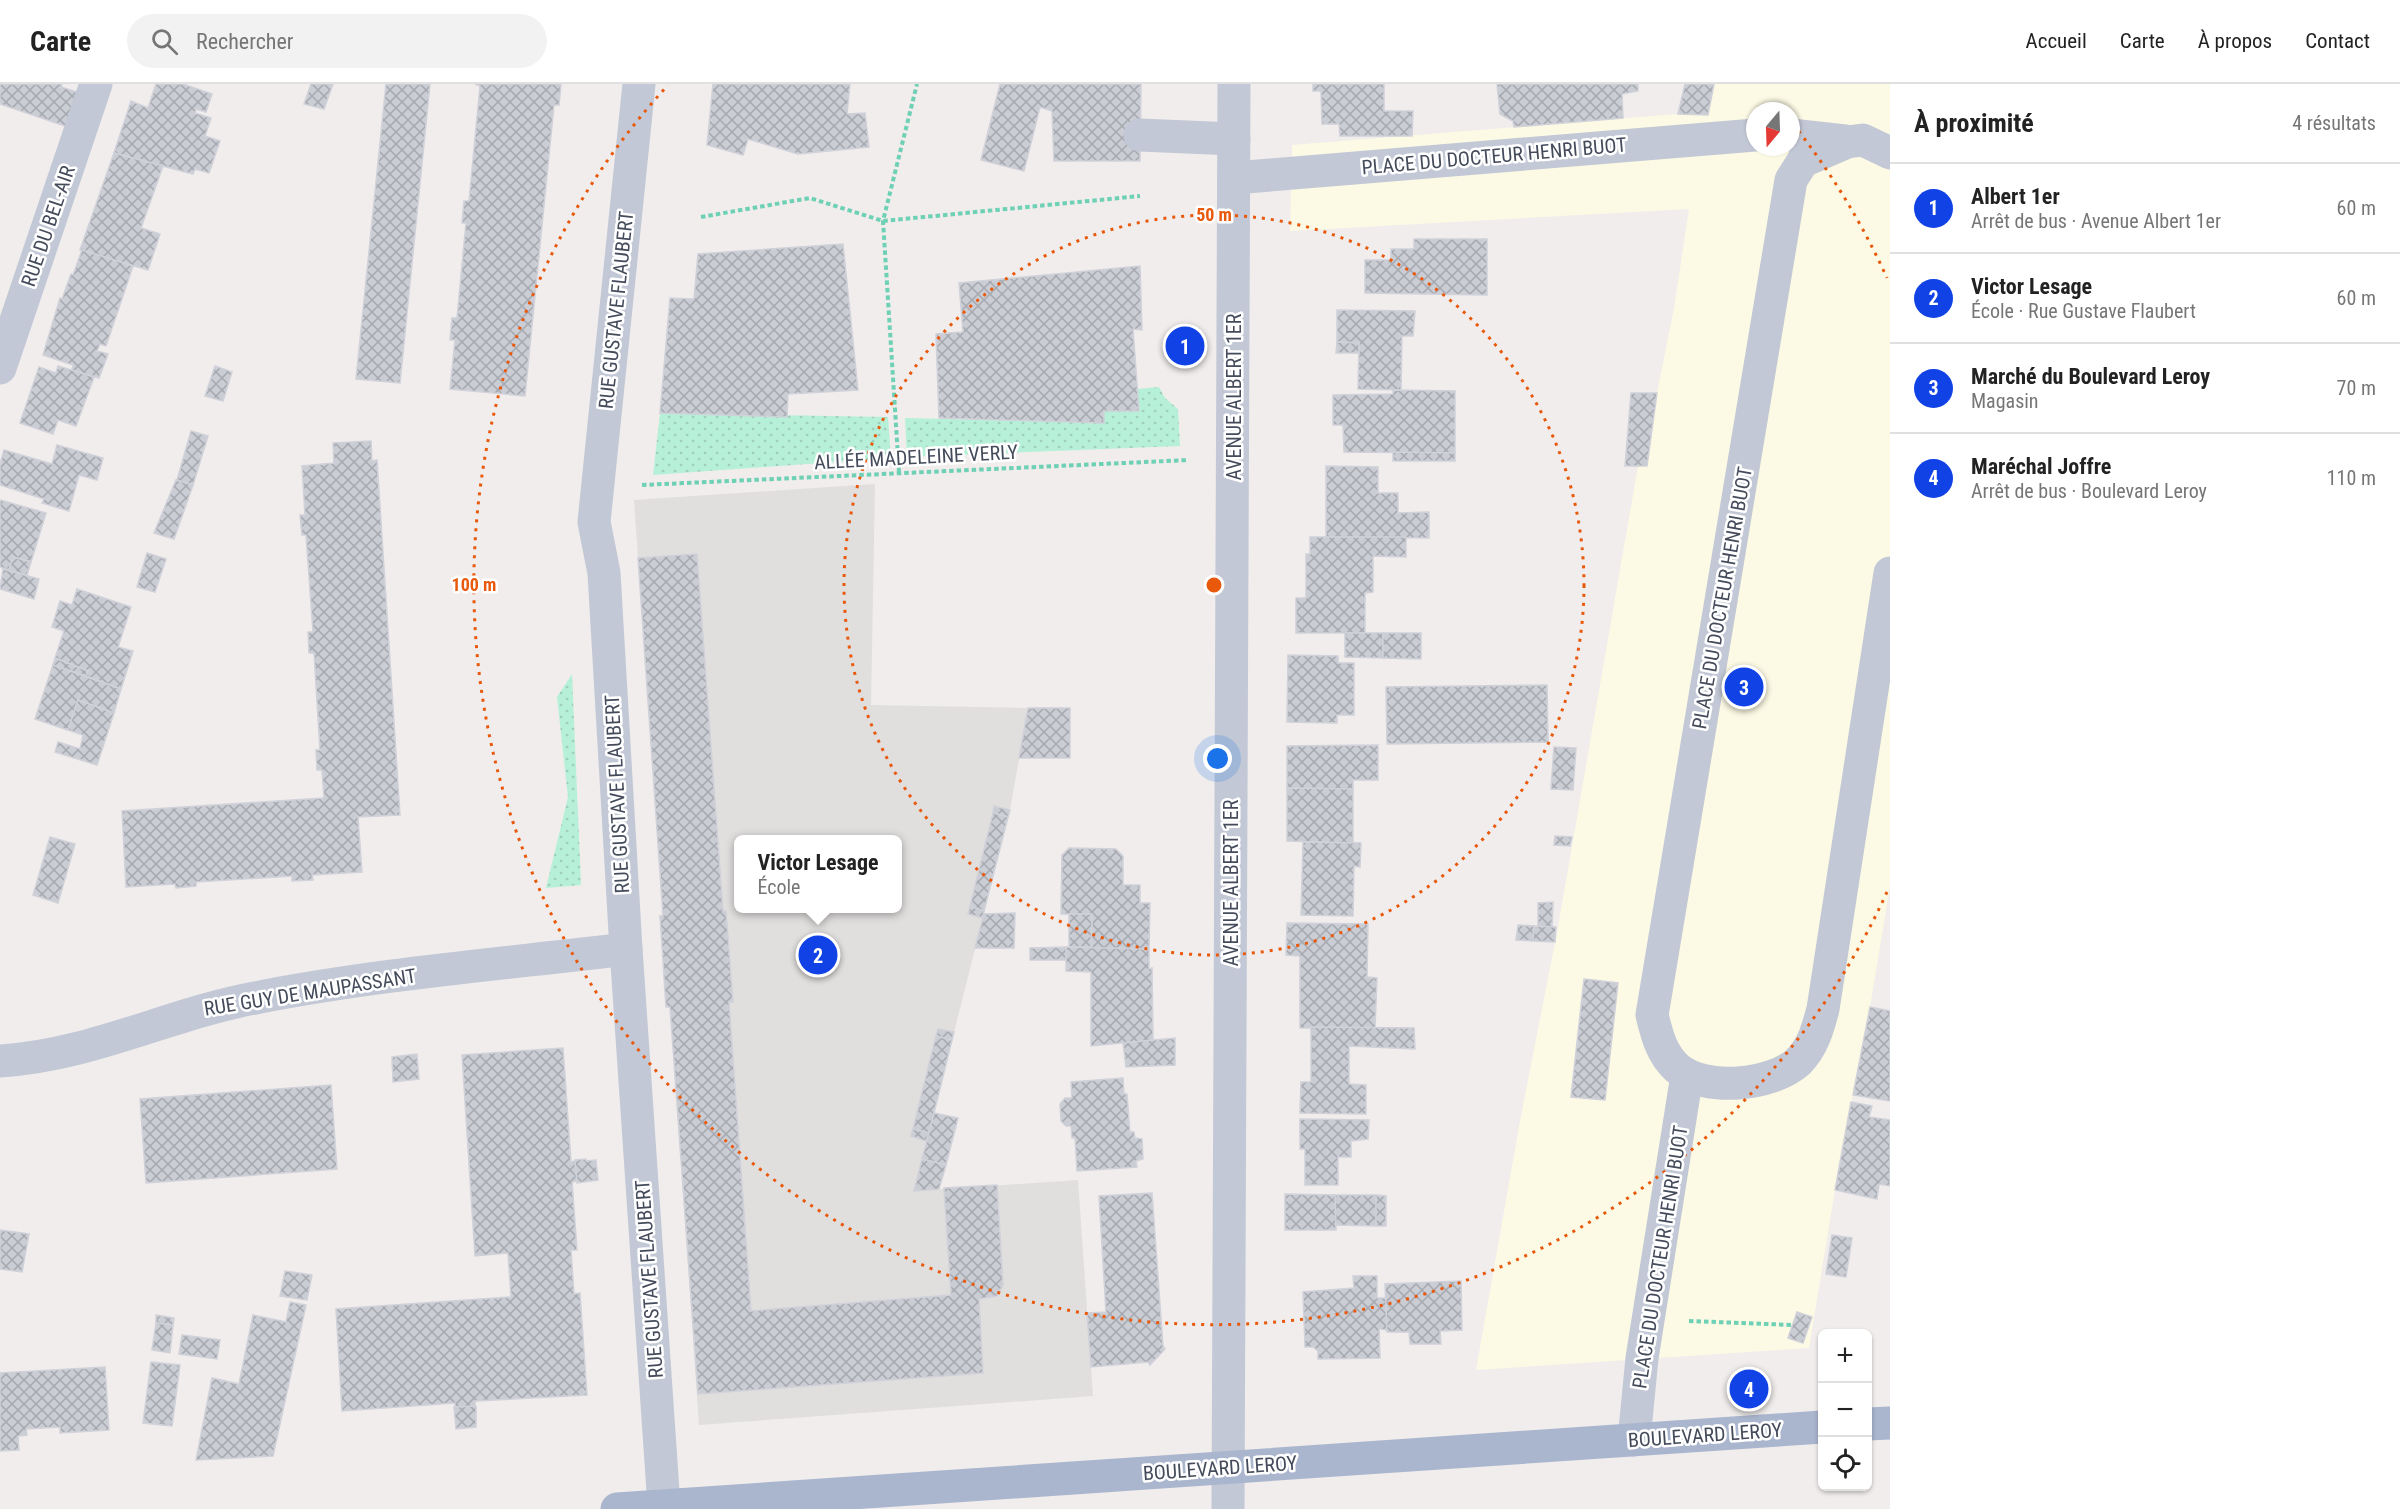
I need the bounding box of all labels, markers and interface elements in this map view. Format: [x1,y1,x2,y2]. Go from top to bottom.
search box [127,14,547,68]
text: Carte [30,25,91,58]
icon: search [148,25,181,58]
text: Rechercher [196,29,293,54]
text: Accueil [2026,29,2087,53]
text: Carte [2120,29,2165,53]
text: À propos [2198,29,2272,53]
text: Contact [2305,29,2370,53]
north arrow [1746,102,1800,156]
text: À proximité [1914,108,2034,138]
text: 4 résultats [2292,111,2376,135]
street label: PLACE DU DOCTEUR HENRI BUOT [1361,132,1627,180]
street label: RUE DU BEL-AIR [16,162,80,290]
text: Albert 1er [1971,184,2060,209]
text: 1 [1928,196,1939,220]
text: 60 m [2337,196,2376,220]
text: 50 m [1196,204,1232,225]
text: Arrêt de bus · Avenue Albert 1er [1971,209,2221,233]
street label: RUE GUSTAVE FLAUBERT [594,210,638,410]
text: Victor Lesage [1971,274,2092,299]
text: 2 [1928,286,1939,310]
text: 60 m [2337,286,2376,310]
text: École · Rue Gustave Flaubert [1971,299,2196,323]
street label: AVENUE ALBERT 1ER [1222,313,1246,480]
pin: 1 [1166,324,1204,368]
text: Marché du Boulevard Leroy [1971,364,2210,389]
text: 3 [1928,376,1939,400]
text: 70 m [2337,376,2376,400]
text: Magasin [1971,389,2039,413]
street label: ALLÉE MADELEINE VERLY [813,440,1019,474]
text: Maréchal Joffre [1971,454,2111,479]
street label: PLACE DU DOCTEUR HENRI BUOT [1687,465,1757,731]
text: 4 [1928,466,1939,490]
text: 110 m [2327,466,2376,490]
text: Arrêt de bus · Boulevard Leroy [1971,479,2207,503]
text: 100 m [452,574,496,595]
centre of rings [1204,575,1224,595]
pin: 3 [1724,664,1764,710]
street label: RUE GUSTAVE FLAUBERT [600,694,634,894]
your location [1203,744,1232,773]
street label: AVENUE ALBERT 1ER [1219,799,1243,966]
popup [734,835,902,913]
text: Victor Lesage [757,850,879,875]
text: École [757,875,800,899]
pin: 2 [798,932,838,978]
street label: RUE GUY DE MAUPASSANT [202,963,418,1021]
street label: PLACE DU DOCTEUR HENRI BUOT [1627,1124,1693,1390]
street label: RUE GUSTAVE FLAUBERT [630,1179,668,1379]
map controls [1818,1329,1872,1491]
button: + [1818,1329,1872,1383]
pin: 4 [1730,1366,1768,1412]
button: − [1818,1383,1872,1437]
street label: BOULEVARD LEROY [1627,1418,1783,1452]
button: locate [1818,1437,1872,1491]
street label: BOULEVARD LEROY [1142,1451,1298,1485]

